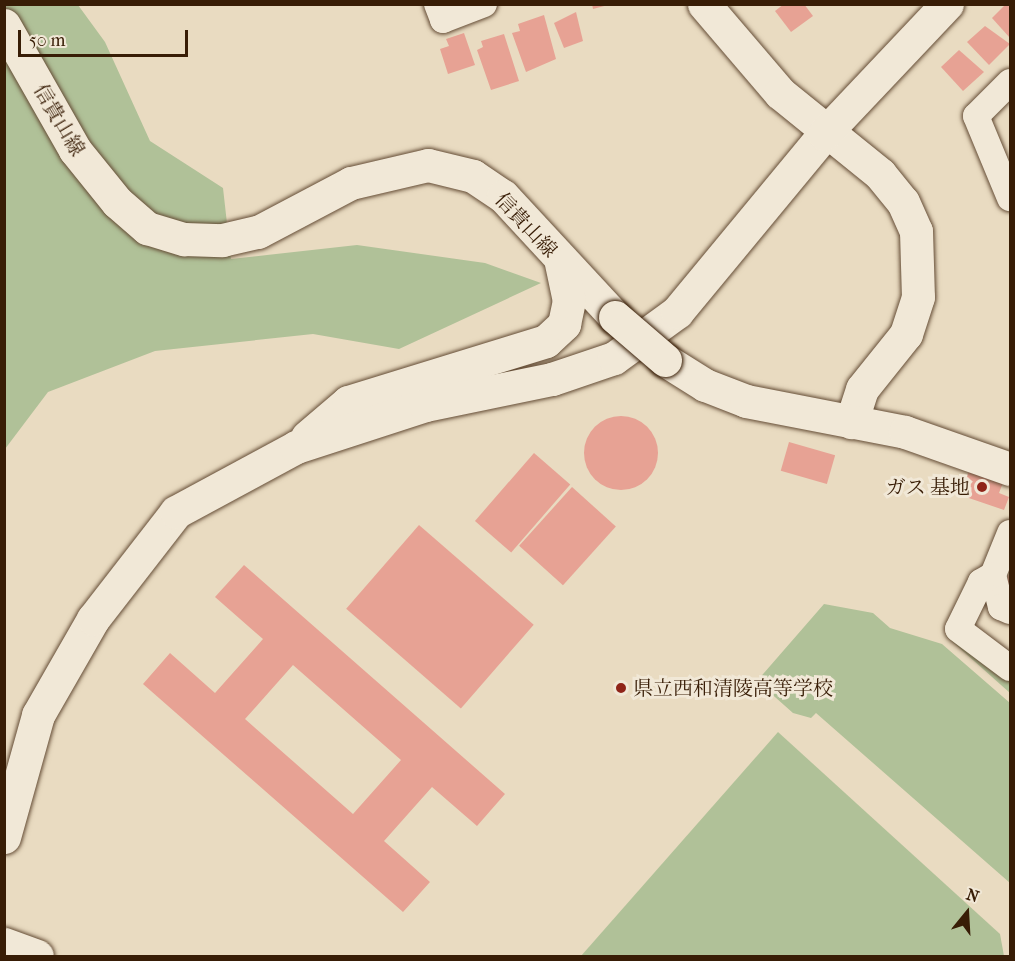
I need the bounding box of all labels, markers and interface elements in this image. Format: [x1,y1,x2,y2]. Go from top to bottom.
scale bar [21,18,190,56]
text: 50 m [29,30,65,51]
street label: 信貴山線 [28,80,90,160]
street label: 信貴山線 [490,188,562,262]
place label: ガス 基地 [886,475,970,499]
marker: ガス 基地 [975,480,989,494]
place label: 県立西和清陵高等学校 [633,676,833,700]
marker: 県立西和清陵高等学校 [614,681,628,695]
north arrow [937,883,997,943]
text: N [964,884,981,906]

